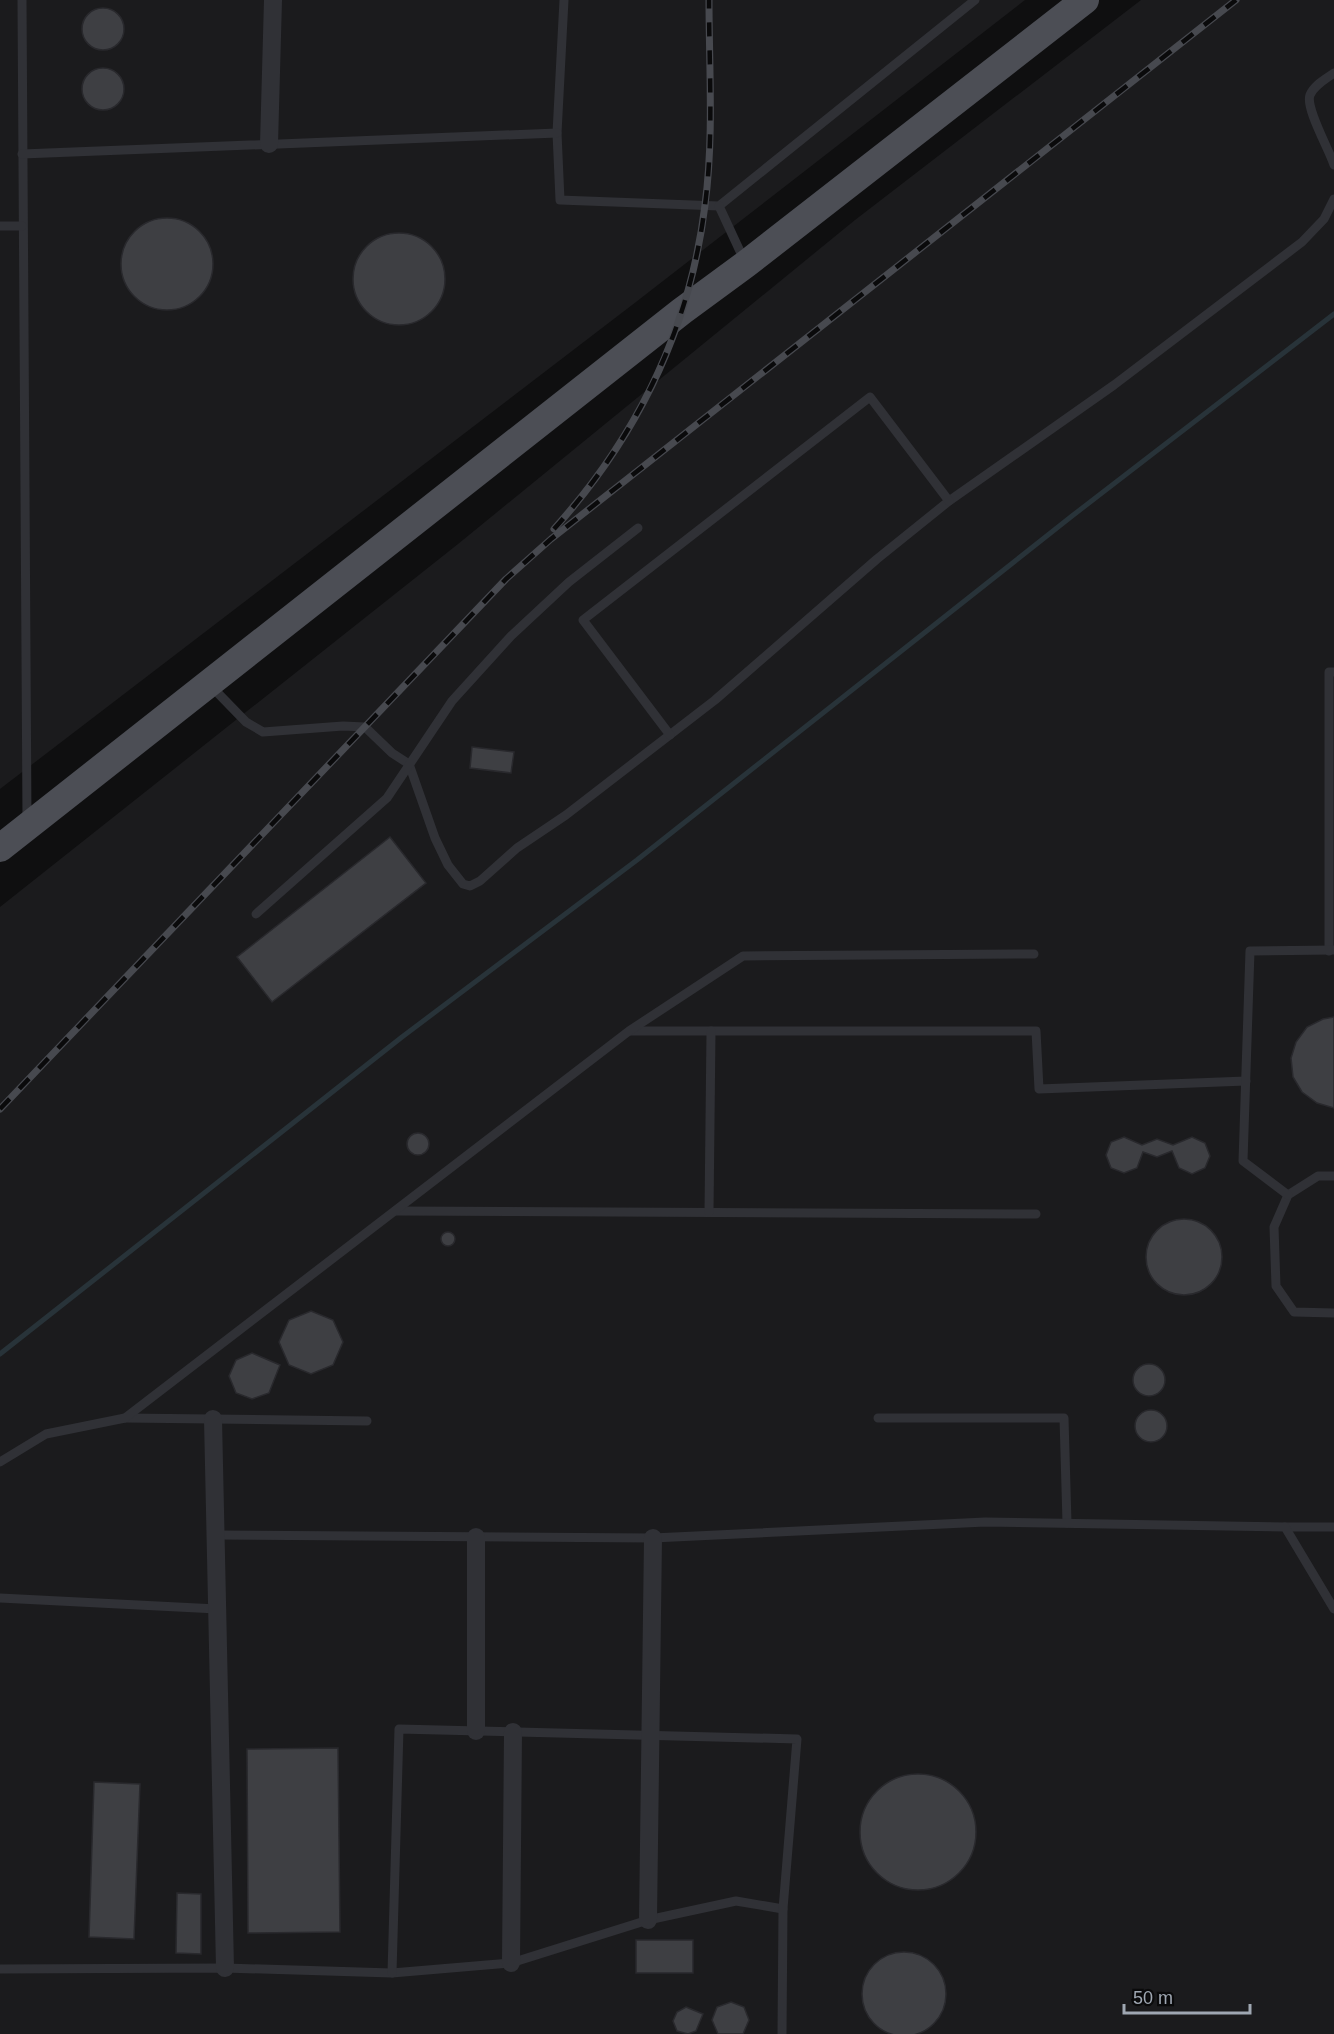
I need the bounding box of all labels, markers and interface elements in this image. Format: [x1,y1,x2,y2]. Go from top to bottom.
scale bar [1124,1977,1250,2015]
text: 50 m [1133,1988,1173,2008]

